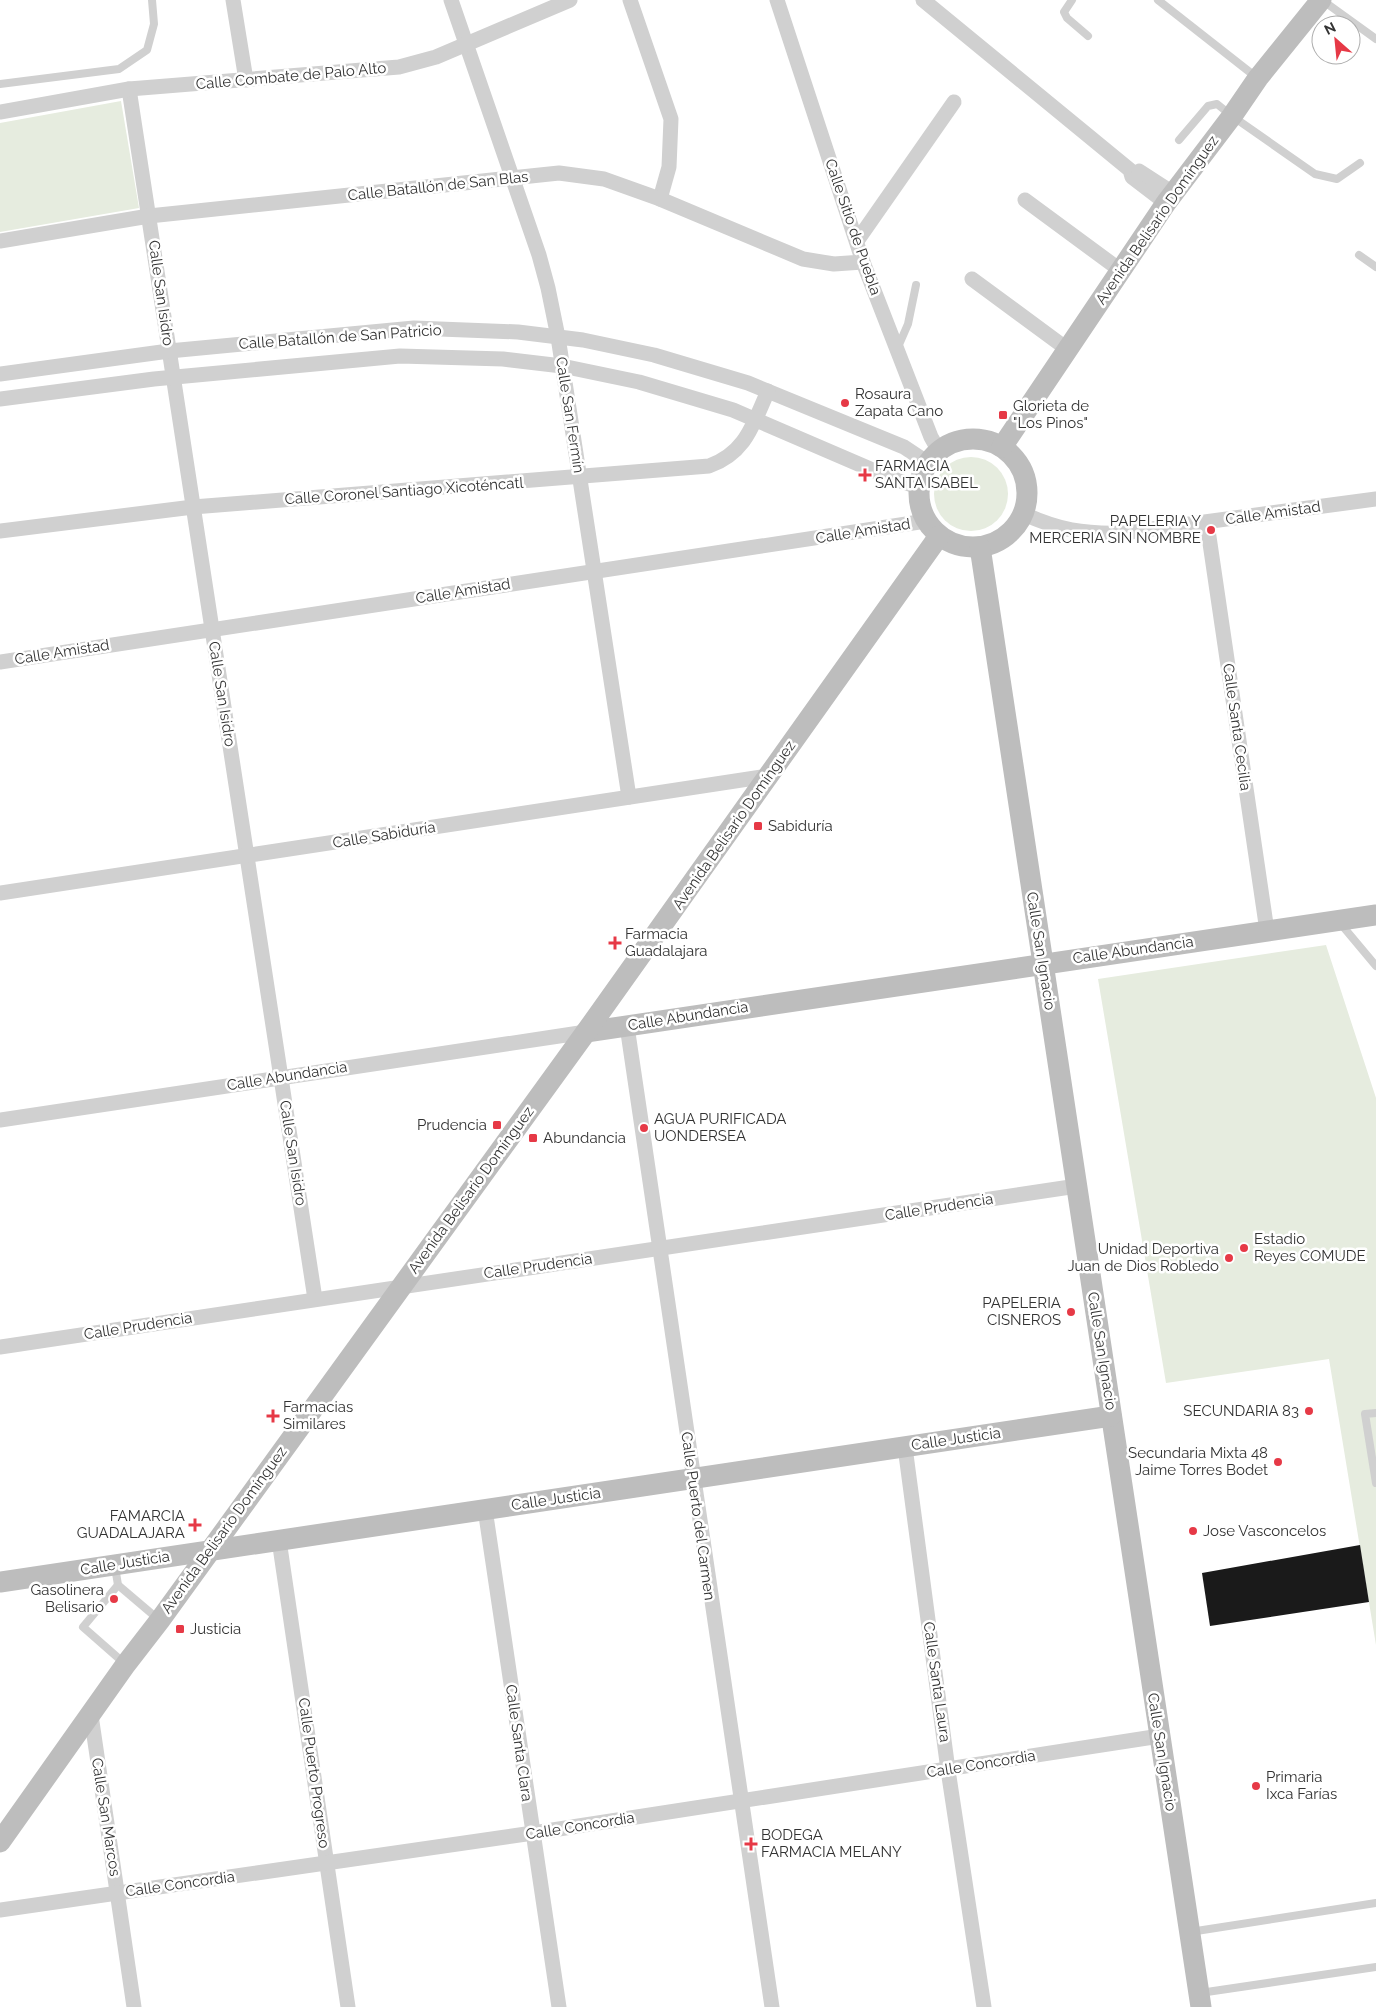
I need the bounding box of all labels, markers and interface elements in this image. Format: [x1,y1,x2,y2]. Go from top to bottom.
north arrow [1311,15,1361,65]
text: N [1322,19,1338,38]
street label: Calle Combate de Palo Alto [195,59,387,93]
street label: Avenida Belisario Domínguez [1092,132,1222,308]
street label: Calle Sitio de Puebla [821,156,885,298]
street label: Calle Batallón de San Blas [347,168,529,204]
street label: Calle San Isidro [145,239,177,347]
street label: Calle Batallón de San Patricio [238,321,442,353]
street label: Calle San Fermín [552,356,588,474]
place label: Rosaura Zapata Cano [855,385,943,420]
marker: Rosaura Zapata Cano [839,397,851,409]
place label: Glorieta de "Los Pinos" [1013,397,1089,432]
marker: Glorieta de "Los Pinos" [997,409,1009,421]
place label: FARMACIA SANTA ISABEL [875,457,978,492]
marker: FARMACIA SANTA ISABEL [859,469,871,481]
street label: Calle Coronel Santiago Xicoténcatl [284,474,525,508]
street label: Calle Amistad [1224,497,1322,529]
place label: PAPELERIA Y MERCERIA SIN NOMBRE [1029,512,1201,547]
street label: Calle Amistad [814,515,912,547]
marker: PAPELERIA Y MERCERIA SIN NOMBRE [1205,524,1217,536]
street label: Calle Amistad [414,575,512,607]
street label: Calle Amistad [13,636,111,668]
street label: Calle San Isidro [205,640,239,748]
street label: Calle Santa Cecilia [1219,662,1255,792]
street label: Avenida Belisario Domínguez [669,737,799,913]
place label: Sabiduría [768,817,833,835]
street label: Calle Sabiduría [331,818,437,852]
marker: Sabiduría [752,820,764,832]
street label: Calle San Ignacio [1023,891,1059,1011]
place label: Farmacia Guadalajara [625,925,708,960]
street label: Calle Abundancia [1071,933,1195,967]
marker: Farmacia Guadalajara [609,937,621,949]
street label: Calle Abundancia [626,998,750,1034]
street label: Calle Abundancia [225,1058,349,1094]
street label: Calle San Isidro [276,1099,310,1207]
street label: Avenida Belisario Domínguez [404,1103,538,1277]
place label: AGUA PURIFICADA UONDERSEA [654,1110,786,1145]
place label: Prudencia [417,1116,487,1134]
marker: Prudencia [491,1119,503,1131]
marker: AGUA PURIFICADA UONDERSEA [638,1122,650,1134]
place label: Abundancia [543,1129,626,1147]
marker: Abundancia [527,1132,539,1144]
street label: Calle Prudencia [884,1190,994,1224]
place label: Estadio Reyes COMUDE [1254,1230,1366,1265]
place label: Unidad Deportiva Juan de Dios Robledo [1067,1240,1219,1275]
marker: Estadio Reyes COMUDE [1238,1242,1250,1254]
street label: Calle Prudencia [483,1249,593,1283]
marker: Unidad Deportiva Juan de Dios Robledo [1223,1252,1235,1264]
street label: Calle San Ignacio [1084,1291,1120,1411]
place label: PAPELERIA CISNEROS [982,1294,1061,1329]
marker: PAPELERIA CISNEROS [1065,1306,1077,1318]
street label: Calle Prudencia [83,1309,193,1343]
place label: Farmacias Similares [283,1398,353,1433]
place label: SECUNDARIA 83 [1183,1402,1299,1420]
marker: SECUNDARIA 83 [1303,1405,1315,1417]
marker: Farmacias Similares [267,1410,279,1422]
street label: Calle Justicia [910,1424,1002,1454]
street label: Calle Puerto del Carmen [677,1431,719,1601]
street label: Avenida Belisario Domínguez [157,1443,291,1617]
place label: Secundaria Mixta 48 Jaime Torres Bodet [1128,1444,1268,1479]
marker: Secundaria Mixta 48 Jaime Torres Bodet [1272,1456,1284,1468]
street label: Calle Justicia [510,1484,602,1514]
place label: FAMARCIA GUADALAJARA [77,1507,185,1542]
marker: FAMARCIA GUADALAJARA [189,1519,201,1531]
place label: Jose Vasconcelos [1203,1522,1326,1540]
marker: Jose Vasconcelos [1187,1525,1199,1537]
street label: Calle Justicia [79,1547,171,1579]
place label: Gasolinera Belisario [31,1581,104,1616]
marker: Gasolinera Belisario [108,1593,120,1605]
place label: Justicia [190,1620,241,1638]
street label: Calle Santa Laura [920,1621,954,1743]
marker: Justicia [174,1623,186,1635]
street label: Calle Santa Clara [502,1683,536,1803]
street label: Calle San Ignacio [1144,1692,1180,1812]
street label: Calle Puerto Progreso [295,1697,333,1849]
street label: Calle Concordia [925,1746,1037,1782]
street label: Calle San Marcos [88,1756,124,1878]
place label: Primaria Ixca Farías [1266,1768,1337,1803]
marker: Primaria Ixca Farías [1250,1780,1262,1792]
street label: Calle Concordia [524,1808,636,1844]
place label: BODEGA FARMACIA MELANY [761,1826,902,1861]
marker: BODEGA FARMACIA MELANY [745,1838,757,1850]
street label: Calle Concordia [124,1867,236,1901]

